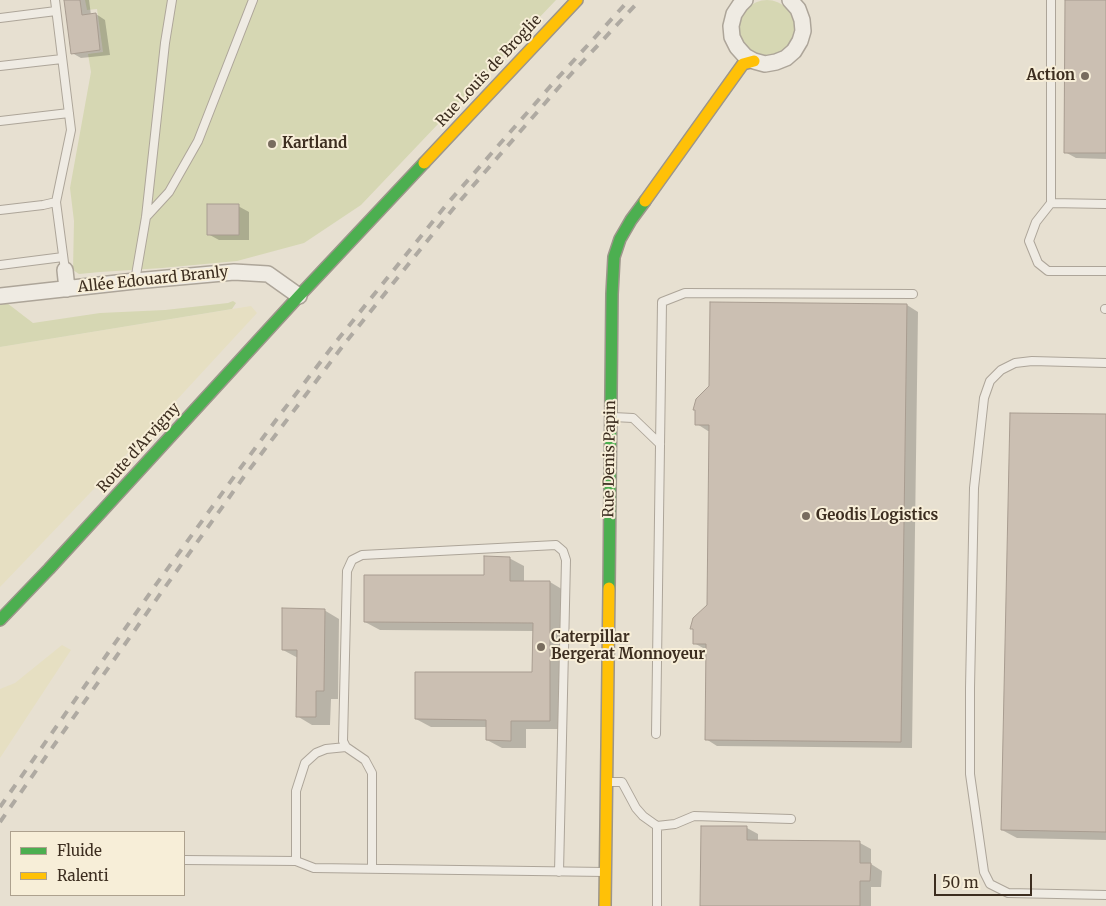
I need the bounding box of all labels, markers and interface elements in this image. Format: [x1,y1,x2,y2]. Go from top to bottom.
street label: Rue Louis de Broglie [433,11,545,131]
place label: Action [1026,67,1075,85]
marker: Action [1079,70,1091,82]
place label: Kartland [282,135,347,153]
marker: Kartland [266,138,278,150]
street label: Allée Edouard Branly [77,263,229,297]
street label: Route d'Arvigny [94,399,184,497]
street label: Rue Denis Papin [600,400,620,518]
place label: Geodis Logistics [816,507,938,525]
marker: Geodis Logistics [800,510,812,522]
place label: Caterpillar Bergerat Monnoyeur [551,629,705,664]
marker: Caterpillar Bergerat Monnoyeur [535,641,547,653]
legend [10,831,185,896]
text: Fluide [57,841,102,860]
scale bar [936,864,1034,896]
text: Ralenti [57,866,109,885]
text: 50 m [942,873,979,892]

